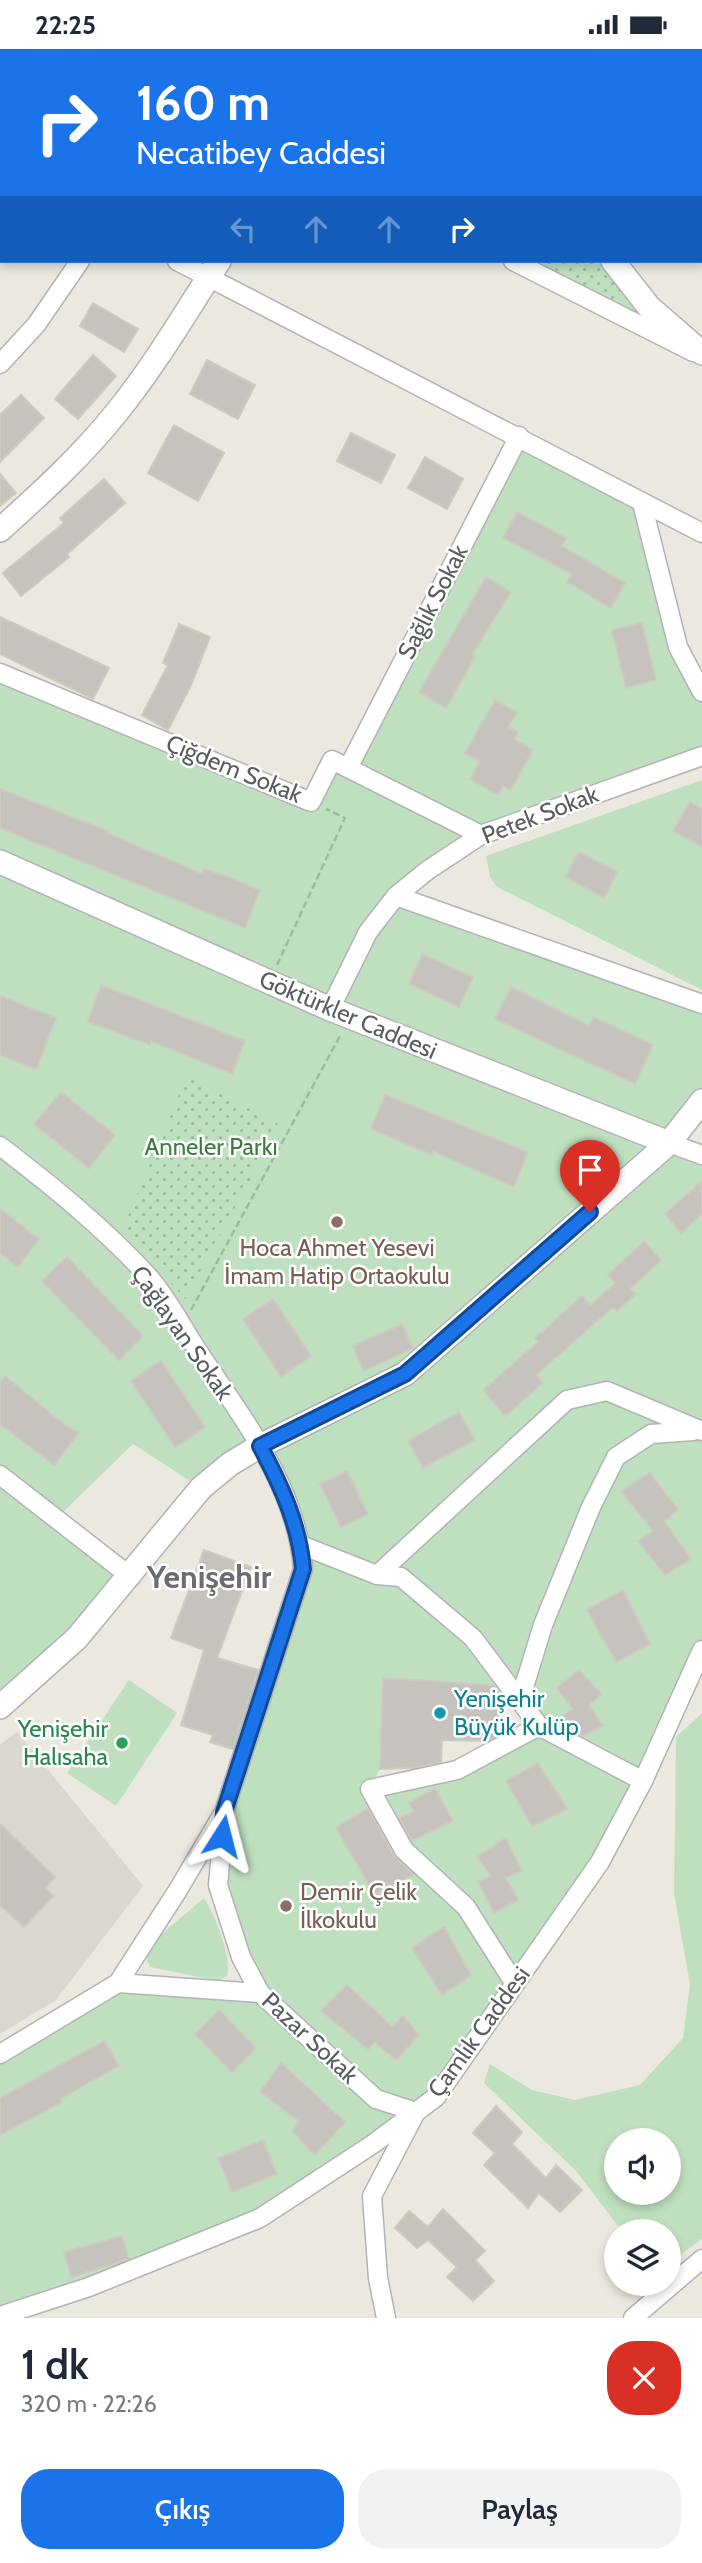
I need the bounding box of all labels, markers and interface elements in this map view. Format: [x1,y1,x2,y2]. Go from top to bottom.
text: 22:25 [35,9,96,41]
text: 160 m [136,73,270,132]
icon: right [21,77,112,168]
text: Necatibey Caddesi [136,133,386,172]
icon: left [224,210,262,248]
icon: ahead [297,210,335,248]
icon: ahead [370,210,408,248]
icon: right [443,210,481,248]
street label: Sağlık Sokak [391,539,474,664]
street label: Çiğdem Sokak [162,728,307,809]
street label: Petek Sokak [478,779,602,850]
street label: Göktürkler Caddesi [255,964,441,1065]
park label: Anneler Parkı [144,1132,278,1161]
pin [560,1140,620,1212]
icon: arrive [571,1151,609,1189]
marker: Hoca Ahmet Yesevi İmam Hatip Ortaokulu [329,1214,345,1230]
place label: Hoca Ahmet Yesevi İmam Hatip Ortaokulu [224,1233,450,1290]
street label: Çağlayan Sokak [125,1260,240,1406]
district label: Yenişehir [146,1557,272,1596]
place label: Yenişehir Büyük Kulüp [453,1684,579,1741]
marker: Yenişehir Büyük Kulüp [432,1705,448,1721]
place label: Yenişehir Halısaha [17,1714,108,1771]
marker: Yenişehir Halısaha [114,1735,130,1751]
position arrow [185,1799,259,1873]
place label: Demir Çelik İlkokulu [300,1877,417,1934]
marker: Demir Çelik İlkokulu [278,1898,294,1914]
street label: Çamlık Caddesi [421,1961,536,2103]
street label: Pazar Sokak [256,1986,365,2090]
map controls [604,2128,681,2296]
button: sound [604,2128,681,2205]
button: layers [604,2219,681,2296]
text: 1 dk [21,2338,89,2390]
button: close [607,2341,681,2415]
text: 320 m · 22:26 [21,2390,157,2418]
button: Çıkış [21,2469,344,2549]
button: Paylaş [358,2469,681,2549]

